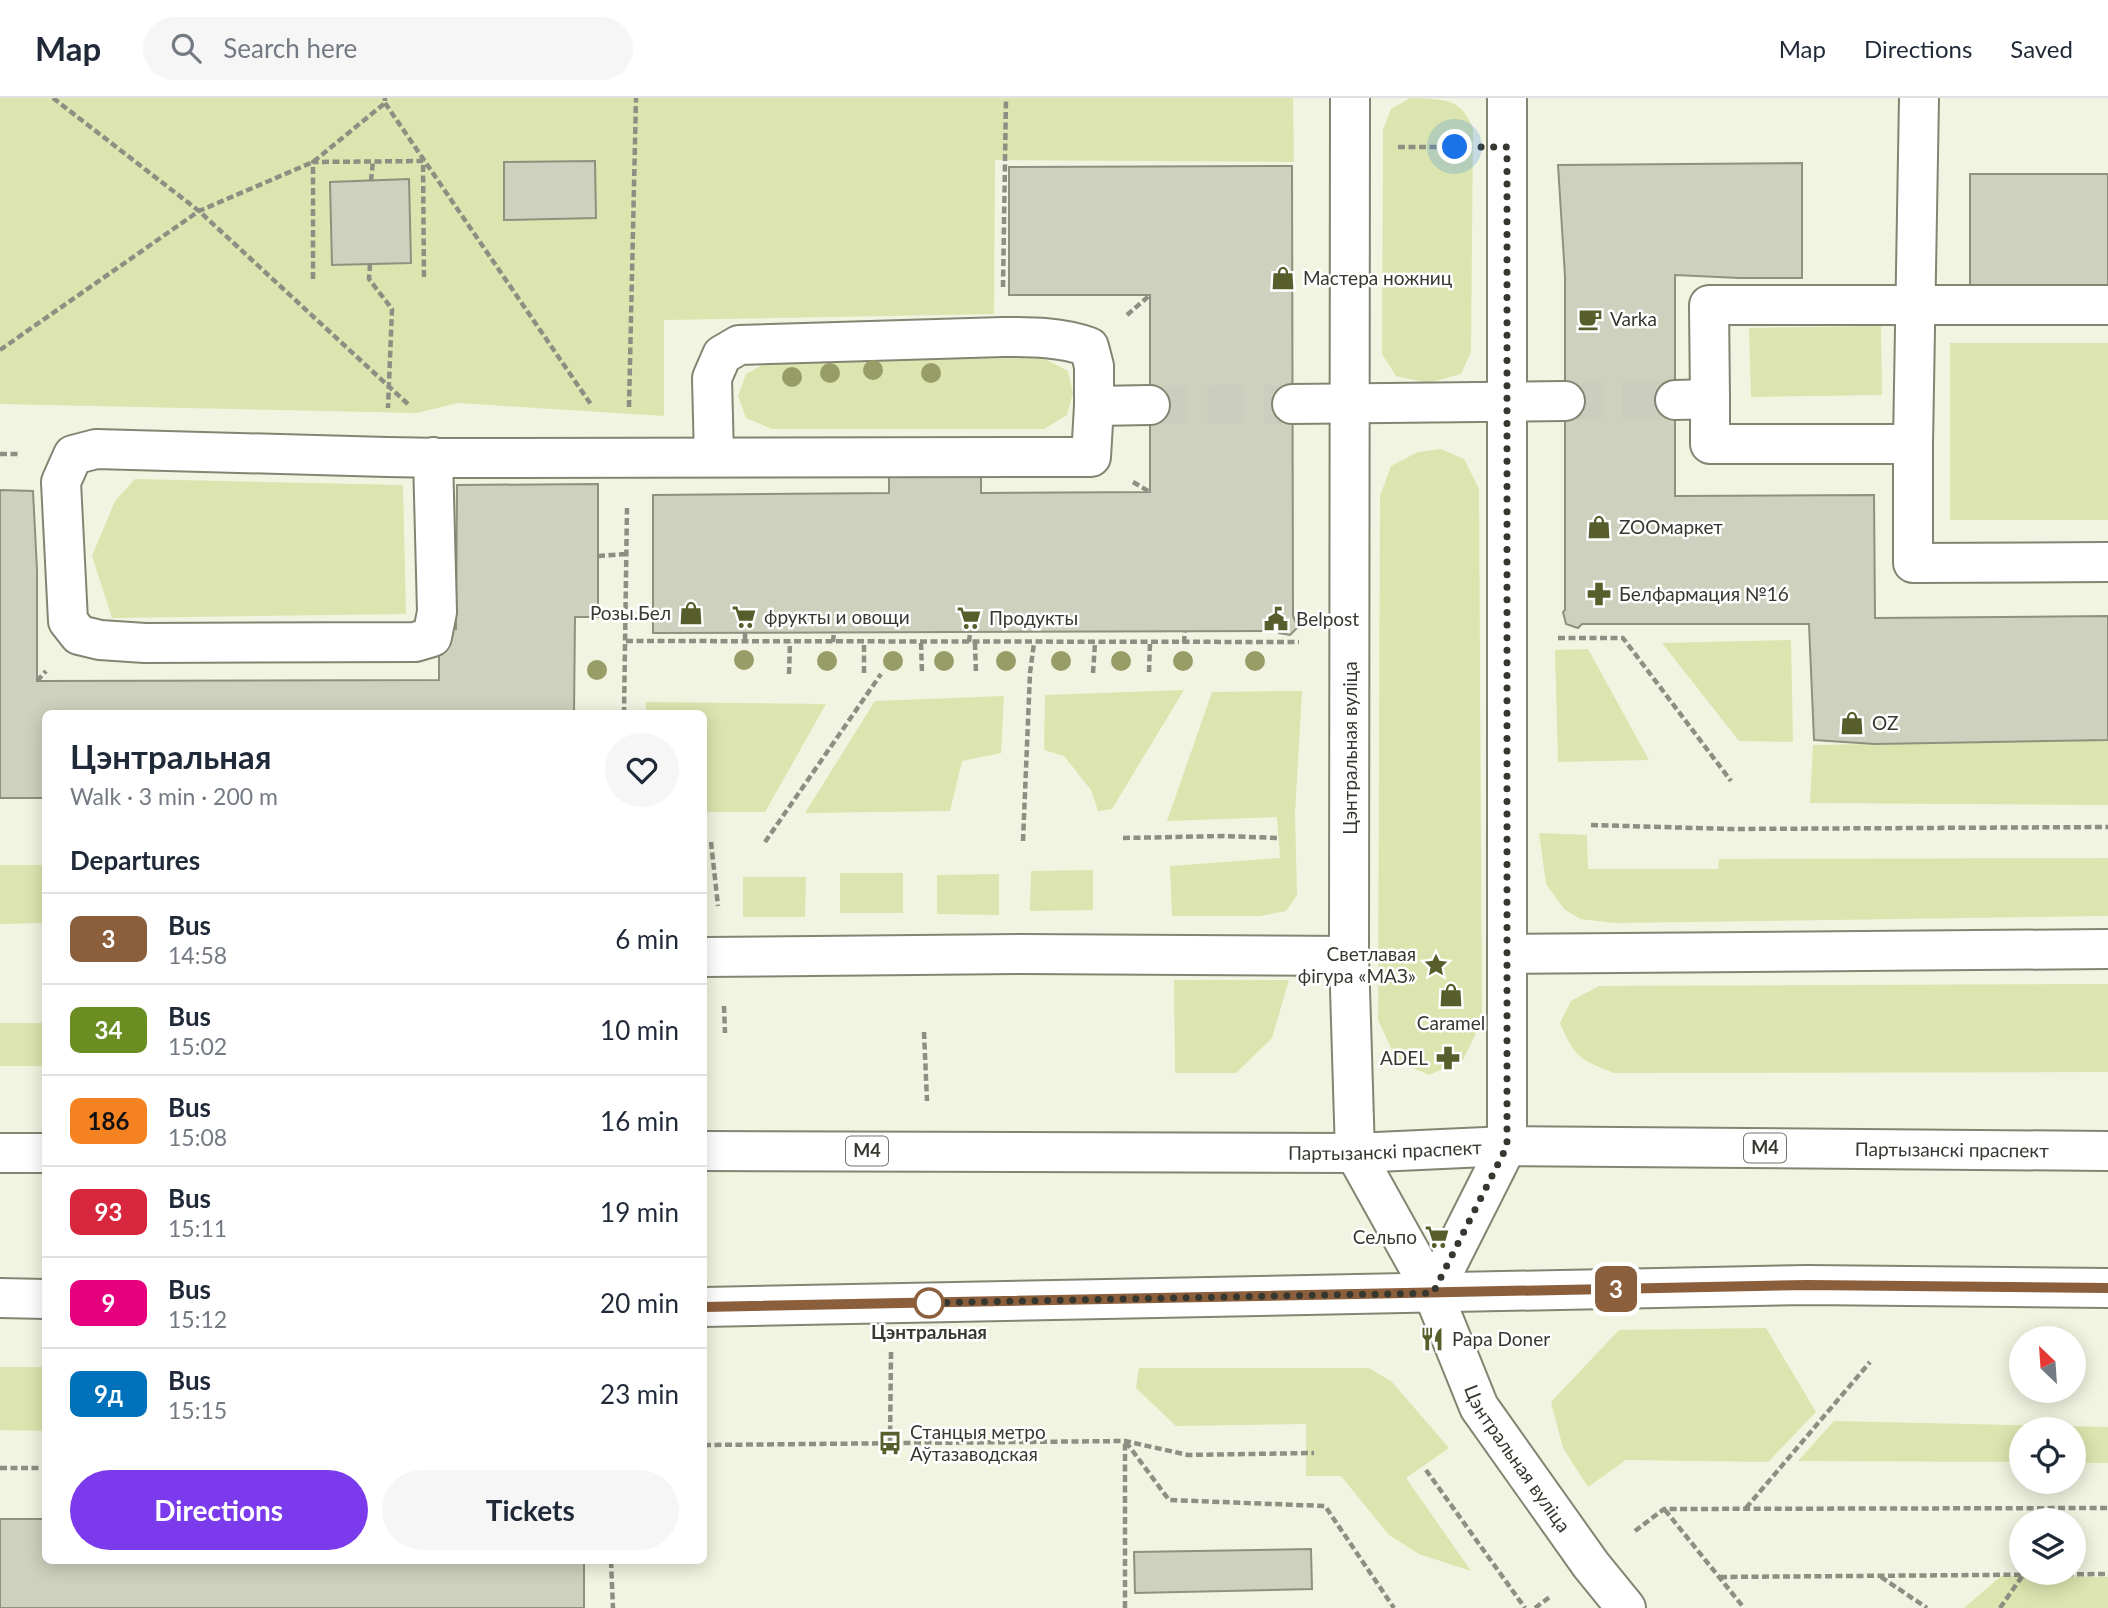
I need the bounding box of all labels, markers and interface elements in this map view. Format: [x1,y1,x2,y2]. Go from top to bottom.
search box [143,17,633,80]
text: Map [35,28,101,68]
icon: search [167,29,205,67]
text: Search here [223,32,357,64]
text: Map [1779,34,1826,63]
text: Directions [1864,34,1972,63]
text: Saved [2010,34,2073,63]
your location [1437,129,1472,164]
shop icon: Мастера ножниц [1269,264,1297,292]
place label: Мастера ножниц [1303,266,1453,289]
cafe icon: Varka [1576,305,1604,333]
place label: Varka [1610,307,1657,330]
shop icon: ZOOмаркет [1585,513,1613,541]
place label: ZOOмаркет [1619,515,1723,538]
pharmacy icon: Белфармация №16 [1585,580,1613,608]
place label: Белфармация №16 [1619,582,1789,605]
shop icon: Розы.Бел [677,599,705,627]
place label: Розы.Бел [590,601,671,624]
supermarket icon: фрукты и овощи [730,603,758,631]
supermarket icon: Продукты [955,604,983,632]
place label: фрукты и овощи [764,605,910,628]
public building icon: Belpost [1262,605,1290,633]
place label: Продукты [989,606,1078,629]
place label: Belpost [1296,607,1359,630]
street label: Цэнтральная вуліца [1338,661,1361,835]
shop icon: OZ [1838,709,1866,737]
place label: OZ [1872,711,1898,734]
button: heart [605,733,679,807]
text: Цэнтральная [70,736,271,776]
text: Walk · 3 min · 200 m [70,782,278,810]
text: Departures [70,844,200,876]
text: Bus [168,909,211,941]
text: 6 min [615,923,679,955]
text: 3 [102,924,115,953]
text: 14:58 [168,941,227,969]
place label: Светлавая фігура «МАЗ» [1298,942,1416,987]
place icon: Светлавая фігура «МАЗ» [1422,951,1450,979]
shop icon: Caramel [1437,981,1465,1009]
text: Bus [168,1000,211,1032]
place label: Caramel [1417,1011,1485,1034]
text: 10 min [600,1014,679,1046]
text: 34 [95,1015,122,1044]
text: 15:02 [168,1032,227,1060]
pharmacy icon: ADEL [1434,1044,1462,1072]
place label: ADEL [1380,1046,1428,1069]
text: Bus [168,1091,211,1123]
text: 16 min [600,1105,679,1137]
text: 186 [88,1106,129,1135]
text: 15:08 [168,1123,227,1151]
road number: М4 [1744,1134,1786,1162]
street label: Партызанскі праспект [1288,1135,1483,1164]
road number: М4 [846,1136,888,1166]
street label: Партызанскі праспект [1855,1137,2049,1162]
text: Bus [168,1182,211,1214]
text: 19 min [600,1196,679,1228]
text: 93 [95,1197,122,1226]
text: 15:11 [168,1214,227,1242]
supermarket icon: Сельпо [1423,1223,1451,1251]
place label: Сельпо [1353,1225,1417,1248]
line badge: 3 [1593,1266,1639,1312]
text: Bus [168,1273,211,1305]
text: 3 [1609,1274,1623,1303]
text: 20 min [600,1287,679,1319]
text: 9 [102,1288,115,1317]
marker: Цэнтральная [914,1288,944,1318]
text: 15:12 [168,1305,227,1333]
place label: Цэнтральная [871,1320,987,1343]
restaurant icon: Papa Doner [1418,1325,1446,1353]
north arrow [2009,1326,2086,1404]
map controls [2009,1326,2086,1585]
place label: Papa Doner [1452,1327,1550,1350]
text: Bus [168,1364,211,1396]
text: 23 min [600,1378,679,1410]
text: 9д [94,1379,123,1408]
street label: Цэнтральная вуліца [1460,1381,1576,1536]
text: 15:15 [168,1396,227,1424]
button: locate [2009,1417,2086,1494]
place label: Станцыя метро Аўтазаводская [910,1420,1046,1465]
bus stop icon: Станцыя метро Аўтазаводская [876,1429,904,1457]
button: Directions [70,1470,368,1550]
button: Tickets [382,1470,679,1550]
button: layers [2009,1508,2086,1585]

